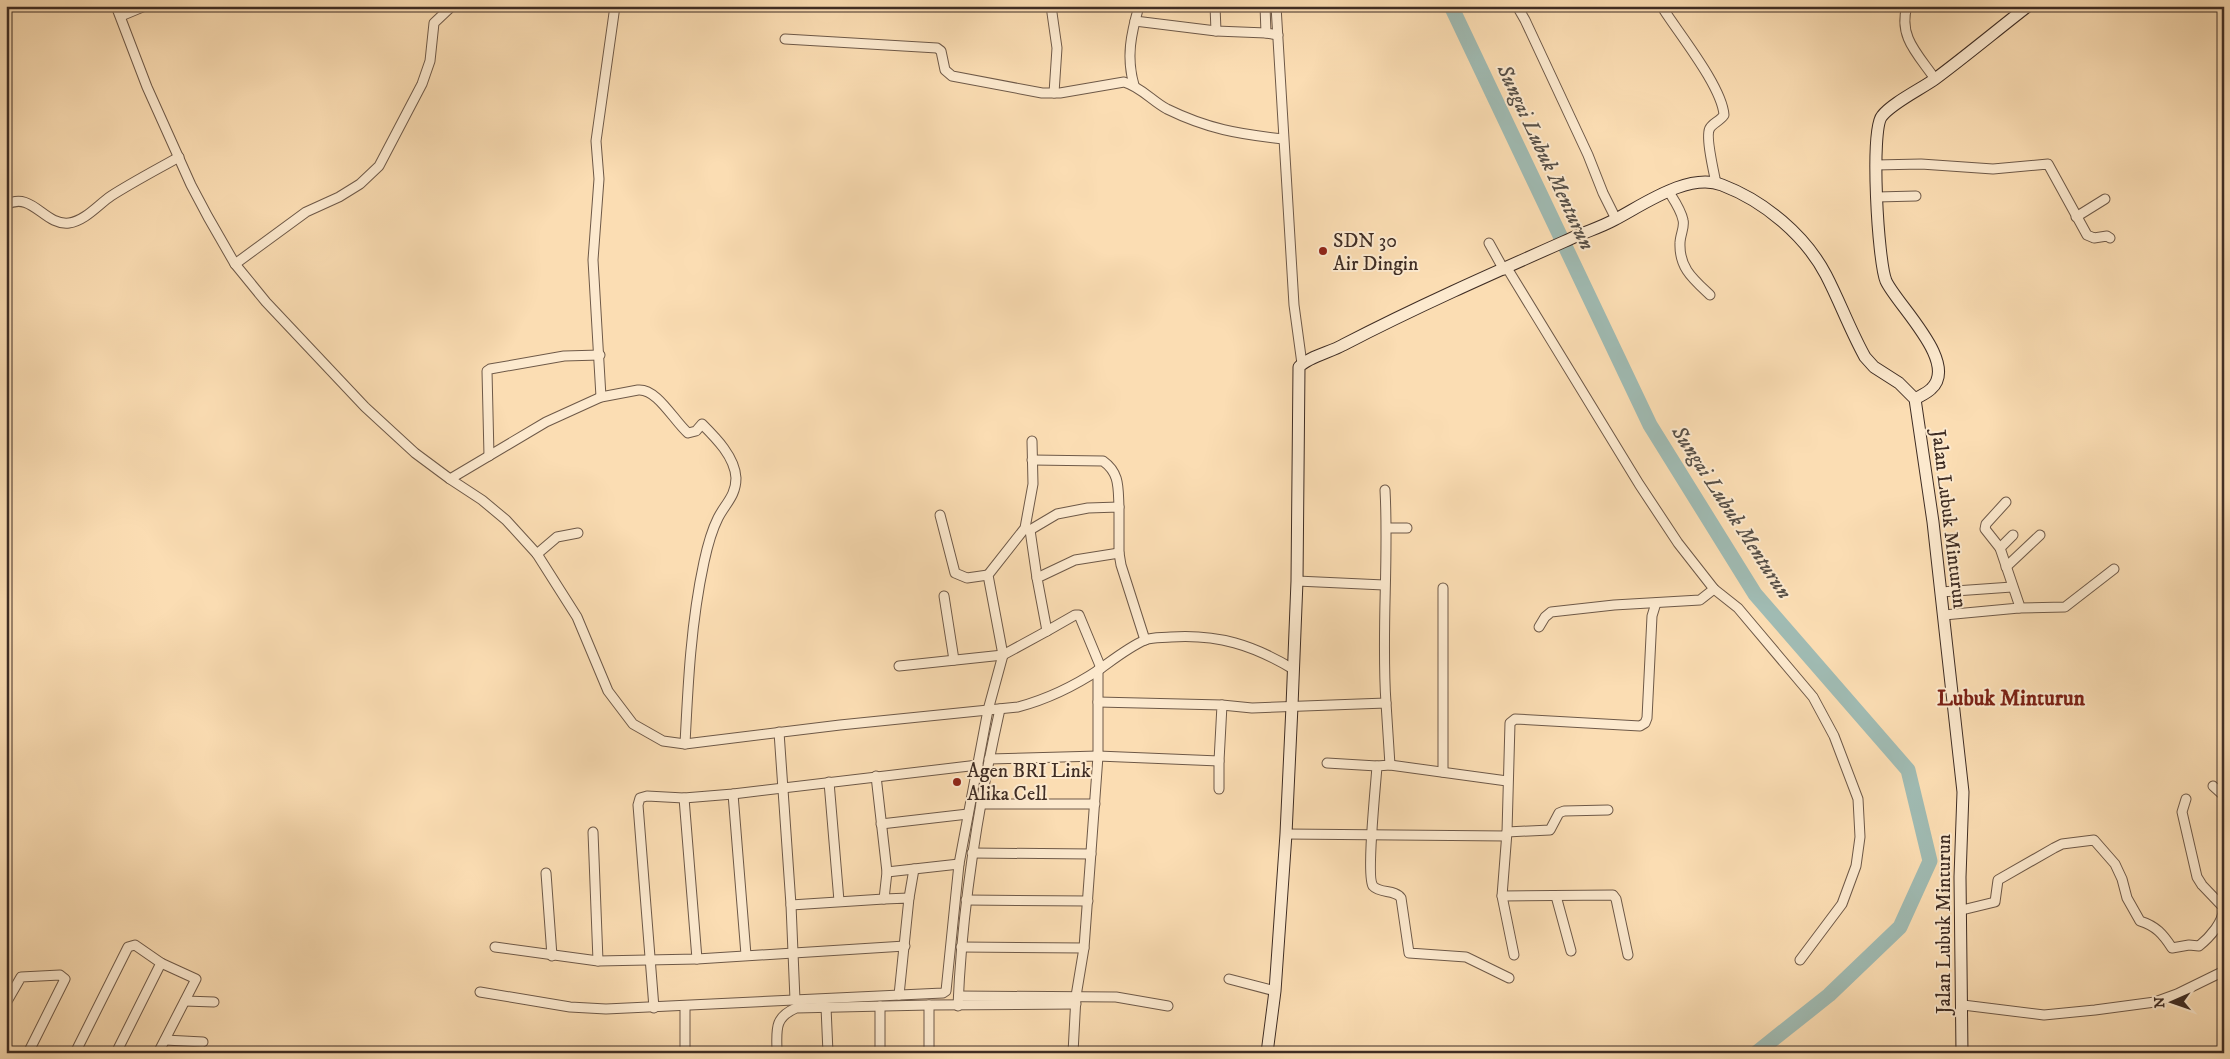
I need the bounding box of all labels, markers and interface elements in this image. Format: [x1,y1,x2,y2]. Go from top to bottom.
water label: Sungai Lubuk Menturun [1490,60,1600,255]
place label: SDN 30 Air Dingin [1333,229,1419,277]
marker: SDN 30 Air Dingin [1317,245,1329,257]
water label: Sungai Lubuk Menturun [1665,420,1797,605]
street label: Jalan Lubuk Minturun [1925,426,1972,611]
district label: Lubuk Minturun [1937,685,2086,712]
place label: Agen BRI Link Alika Cell [967,759,1091,807]
marker: Agen BRI Link Alika Cell [951,776,963,788]
street label: Jalan Lubuk Minturun [1932,833,1957,1016]
north arrow [2148,976,2198,1026]
text: N [2151,996,2169,1008]

